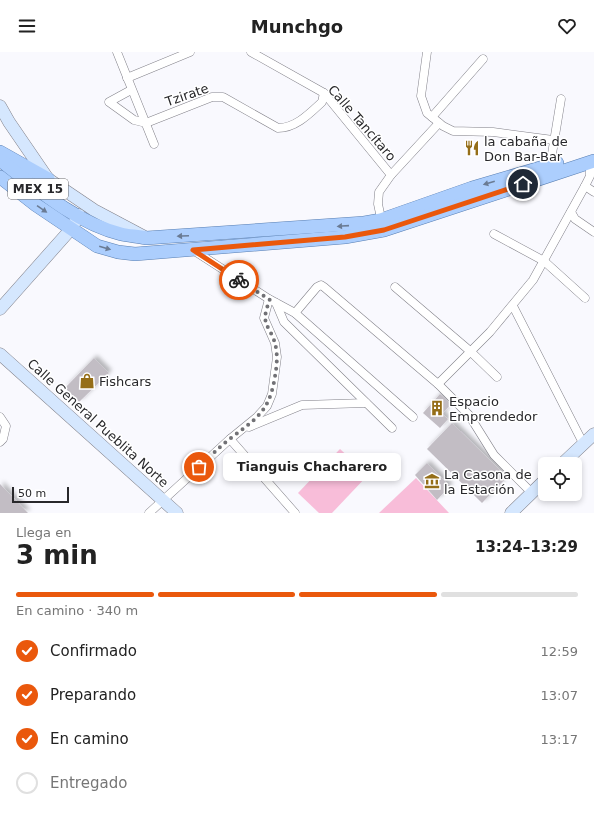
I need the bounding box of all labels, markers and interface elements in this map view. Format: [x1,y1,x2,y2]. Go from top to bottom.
icon: menu [16,15,38,37]
icon: heart [556,15,578,37]
text: Munchgo [251,16,343,37]
street label: Tzirate [162,81,211,110]
street label: Calle Tancítaro [325,82,399,164]
place label: la cabaña de Don Bar-Bar [484,134,568,164]
restaurant icon: la cabaña de Don Bar-Bar [463,139,481,157]
pin [506,167,540,201]
icon: home [512,173,534,195]
road number: MEX 15 [8,179,68,199]
one-way arrow [483,180,495,186]
one-way arrow [37,205,47,213]
one-way arrow [337,222,349,229]
one-way arrow [177,232,189,239]
one-way arrow [99,245,111,251]
courier [219,260,259,300]
icon: bike [228,269,250,291]
street label: Calle General Pueblita Norte [24,356,172,490]
shop icon: Fishcars [78,372,96,390]
place label: Fishcars [99,374,152,389]
place label: Espacio Emprendedor [449,394,538,424]
building icon: Espacio Emprendedor [428,399,446,417]
pin [182,450,216,484]
callout: Tianguis Chacharero [223,453,401,481]
icon: bag [188,456,210,478]
map controls [538,457,582,501]
button: locate [538,457,582,501]
text: Tianguis Chacharero [237,459,387,474]
place label: La Casona de la Estación [444,467,532,497]
museum icon: La Casona de la Estación [423,472,441,490]
scale bar [12,485,69,504]
text: 50 m [18,487,46,500]
text: Llega en [16,525,71,540]
text: 13:24–13:29 [475,538,578,556]
text: 3 min [16,540,98,570]
text: En camino · 340 m [16,603,138,618]
icon: check [16,640,38,662]
text: Confirmado [50,642,137,660]
text: 12:59 [541,644,578,659]
icon: check [16,684,38,706]
text: Preparando [50,686,136,704]
text: 13:07 [541,688,578,703]
icon: check [16,728,38,750]
text: En camino [50,730,129,748]
text: 13:17 [541,732,578,747]
text: Entregado [50,774,127,792]

